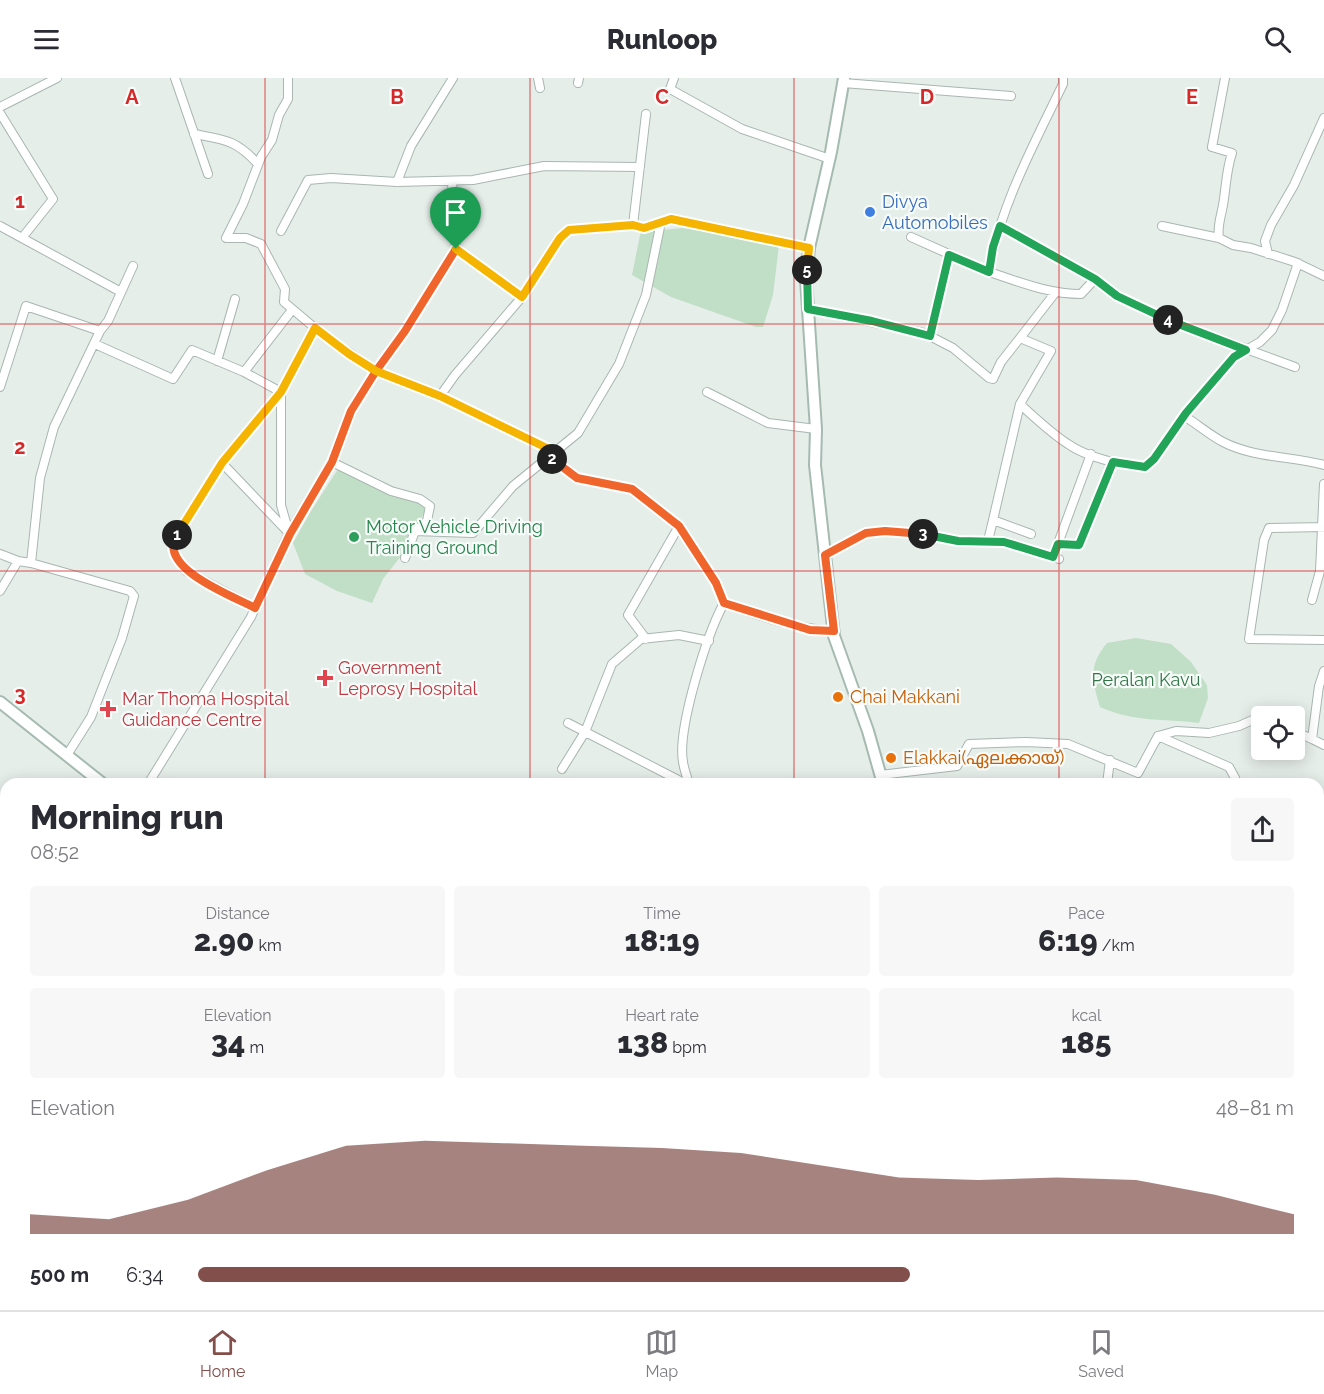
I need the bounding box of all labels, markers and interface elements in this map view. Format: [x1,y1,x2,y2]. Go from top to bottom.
icon: menu [30,23,63,56]
icon: search [1261,23,1294,56]
text: Runloop [607,24,717,55]
text: A [125,85,139,109]
text: B [390,85,404,109]
text: C [655,85,669,109]
text: D [920,85,934,109]
text: E [1186,85,1198,109]
pin [430,187,481,249]
text: 1 [15,189,25,213]
place label: Divya Automobiles [882,191,988,233]
icon: arrive [439,196,472,229]
marker: Divya Automobiles [863,205,877,219]
pin: 5 [792,255,822,285]
text: 5 [803,260,811,279]
pin: 4 [1153,305,1183,335]
text: 4 [1163,310,1173,329]
text: 2 [14,435,26,459]
pin: 2 [537,444,567,474]
text: 2 [547,449,557,468]
place label: Motor Vehicle Driving Training Ground [366,516,543,558]
pin: 3 [908,519,938,549]
pin: 1 [162,520,192,550]
text: 3 [919,524,927,543]
text: 1 [173,525,181,544]
marker: Motor Vehicle Driving Training Ground [347,530,361,544]
place label: Government Leprosy Hospital [338,657,477,699]
marker: Government Leprosy Hospital [316,669,334,687]
park label: Peralan Kavu [1092,669,1200,690]
text: 3 [14,682,26,706]
place label: Chai Makkani [850,686,960,707]
place label: Mar Thoma Hospital Guidance Centre [122,688,289,730]
marker: Chai Makkani [831,690,845,704]
marker: Mar Thoma Hospital Guidance Centre [99,700,117,718]
map controls [1251,706,1305,760]
button: locate [1251,706,1305,760]
place label: Elakkai(ഏലക്കായ്) [903,747,1064,769]
marker: Elakkai(ഏലക്കായ്) [884,751,898,765]
text: Morning run [30,798,224,837]
button: share [1231,798,1294,861]
text: 08:52 [30,840,79,864]
text: Distance [206,904,270,923]
text: Time [643,904,681,923]
text: Pace [1068,904,1105,923]
text: 2.90 [194,923,254,958]
text: 18:19 [624,923,700,958]
text: 6:19 [1038,923,1098,958]
text: km [254,936,282,955]
text: /km [1098,936,1135,955]
text: Elevation [204,1006,272,1025]
text: Heart rate [625,1006,699,1025]
text: kcal [1071,1006,1101,1025]
text: 34 [211,1025,245,1060]
text: 138 [617,1025,668,1060]
text: 185 [1061,1025,1112,1060]
text: m [245,1038,264,1057]
text: bpm [668,1038,707,1057]
text: Elevation [30,1096,115,1120]
text: 48–81 m [1216,1096,1294,1120]
text: 500 m [30,1263,89,1287]
text: 6:34 [126,1263,163,1287]
tab: Home [200,1326,245,1381]
tab: Map [645,1326,678,1381]
tab: Saved [1078,1326,1124,1381]

